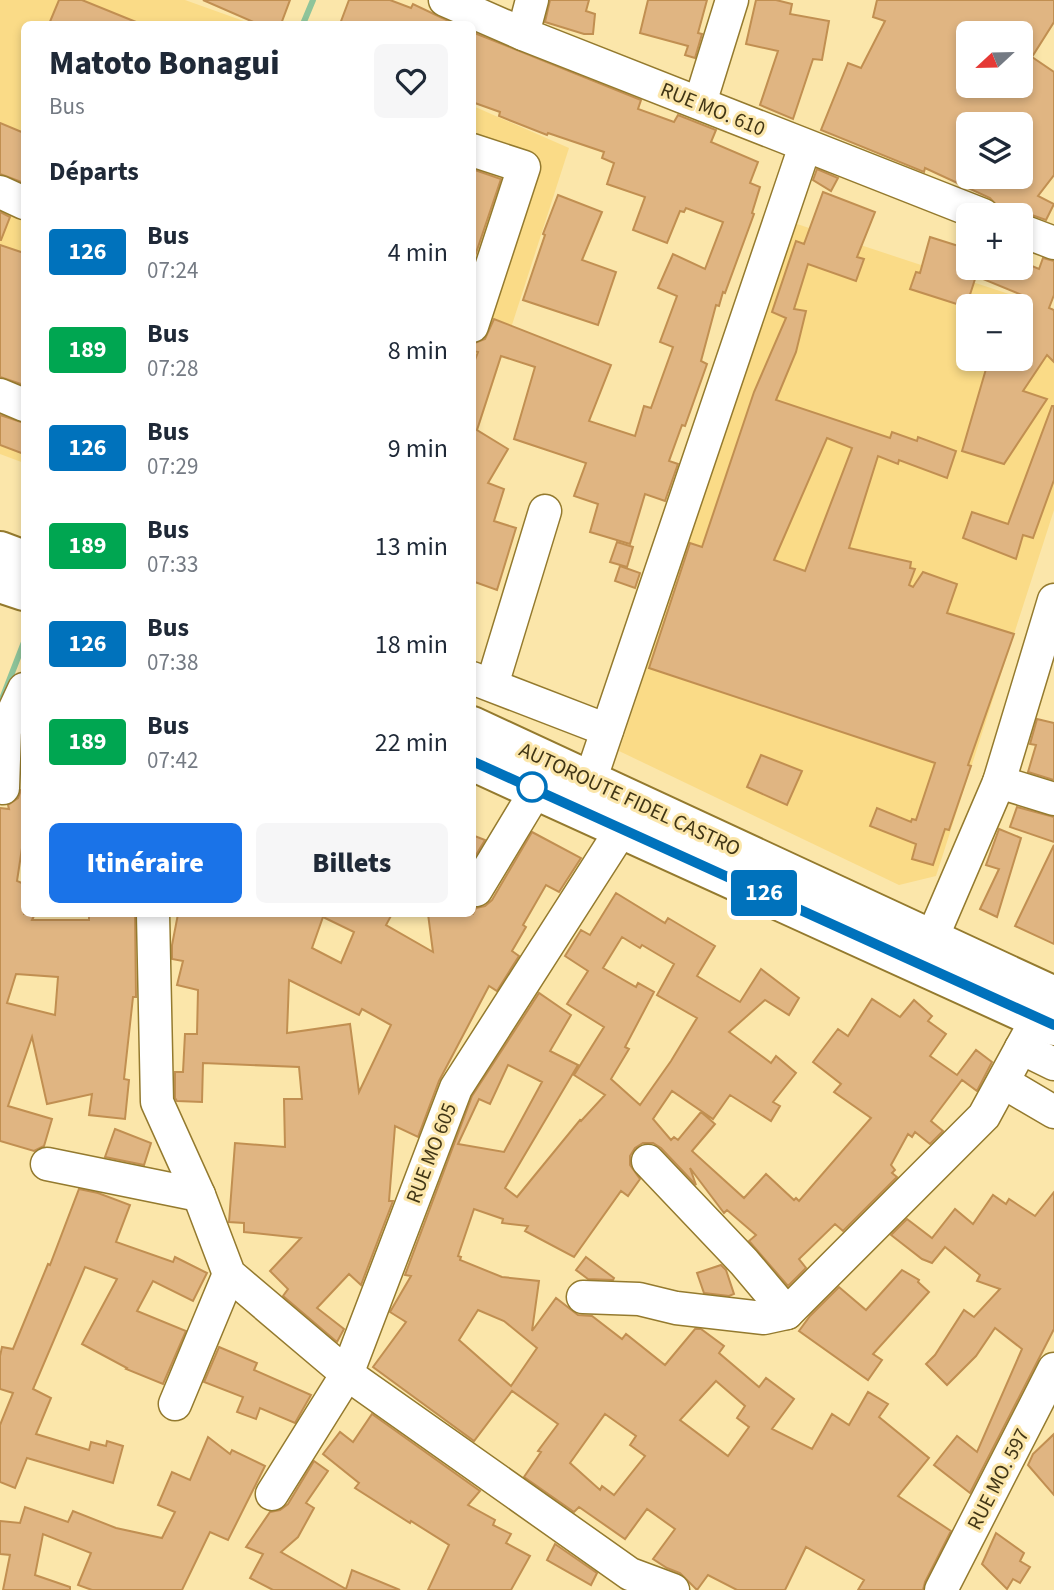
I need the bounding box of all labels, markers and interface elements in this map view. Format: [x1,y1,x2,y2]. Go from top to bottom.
north arrow [956,21,1032,98]
map controls [956,21,1033,371]
text: Matoto Bonagui [49,40,280,87]
button: heart [374,44,448,118]
street label: RUE MO. 610 [656,74,770,144]
text: Bus [49,90,85,123]
button: layers [956,112,1033,189]
text: Départs [49,153,139,190]
button: + [956,203,1033,280]
text: Bus [147,217,189,254]
text: 126 [68,234,107,269]
text: 4 min [388,234,448,271]
text: 07:24 [147,254,198,287]
button: − [956,294,1033,371]
text: Bus [147,315,189,352]
text: 189 [68,332,107,367]
text: 8 min [388,332,448,369]
text: 07:28 [147,352,198,385]
text: Bus [147,413,189,450]
text: 126 [68,430,107,465]
text: 9 min [388,430,448,467]
text: 07:29 [147,450,198,483]
text: Bus [147,511,189,548]
text: 189 [68,528,107,563]
text: 13 min [375,528,448,565]
text: 07:33 [147,548,198,581]
text: Bus [147,609,189,646]
text: 126 [68,626,107,661]
text: 18 min [375,626,448,663]
text: 07:38 [147,646,198,679]
text: Bus [147,707,189,744]
text: 189 [68,724,107,759]
text: 22 min [375,724,448,761]
street label: AUTOROUTE FIDEL CASTRO [514,734,746,864]
text: 07:42 [147,744,198,777]
unlabelled marker [517,772,547,802]
button: Itinéraire [49,823,242,903]
button: Billets [256,823,448,903]
line badge: 126 [724,870,804,916]
text: 126 [745,875,783,910]
street label: RUE MO 605 [398,1098,464,1208]
street label: RUE MO. 597 [960,1423,1036,1535]

